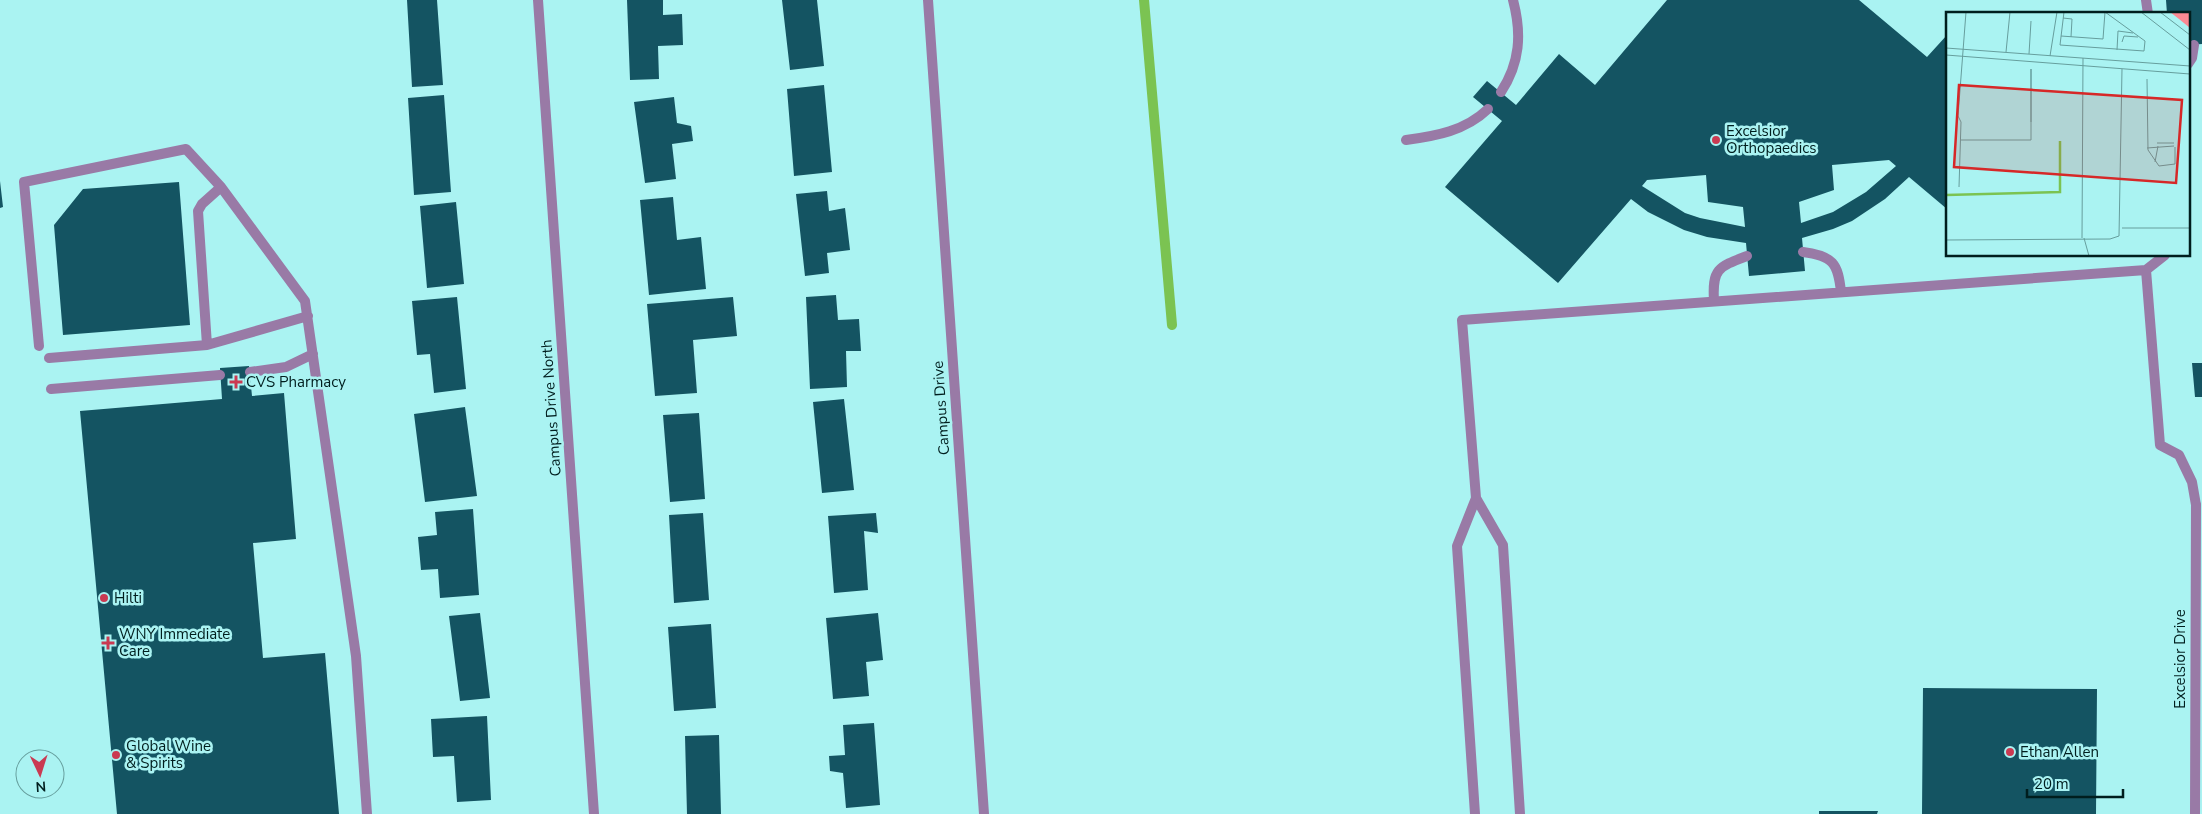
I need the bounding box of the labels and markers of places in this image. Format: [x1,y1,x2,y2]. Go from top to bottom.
place label: Excelsior Orthopaedics [1726,121,1816,158]
marker: Excelsior Orthopaedics [1710,134,1722,146]
place label: CVS Pharmacy [246,372,346,392]
marker: CVS Pharmacy [230,376,242,388]
place label: Hilti [114,588,142,608]
marker: Hilti [98,592,110,604]
place label: WNY Immediate Care [119,624,230,661]
marker: WNY Immediate Care [101,636,115,650]
place label: Global Wine & Spirits [126,736,211,773]
place label: Ethan Allen [2020,742,2099,762]
marker: Ethan Allen [2004,746,2016,758]
marker: Global Wine & Spirits [110,749,122,761]

